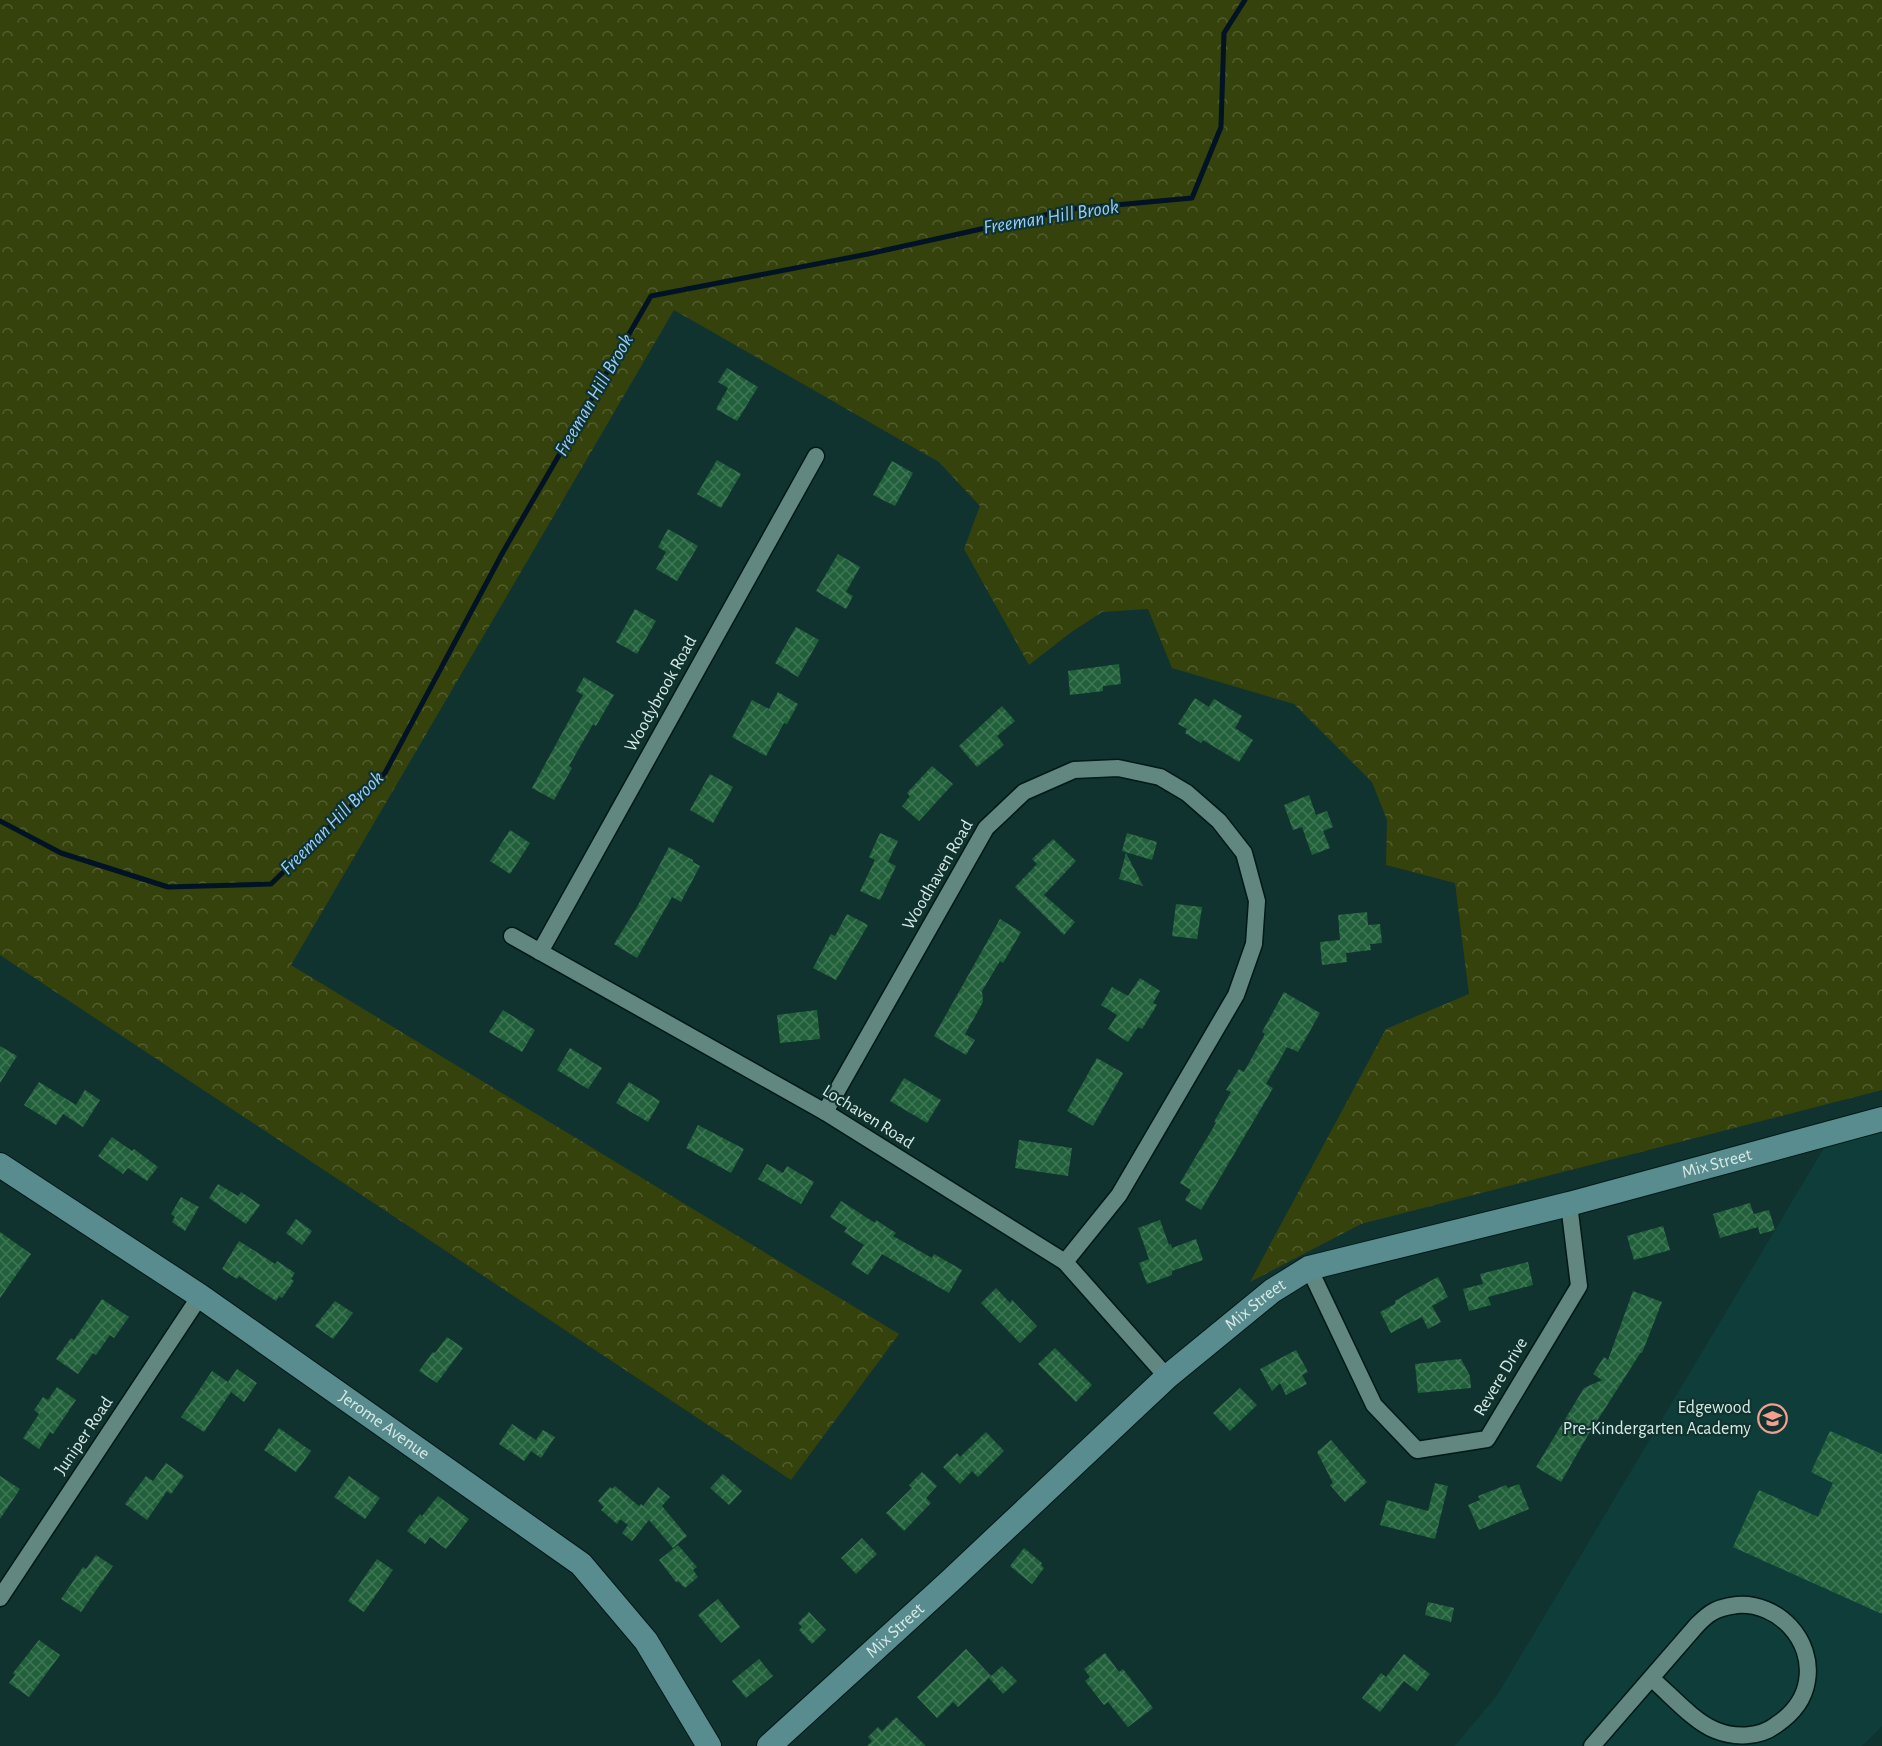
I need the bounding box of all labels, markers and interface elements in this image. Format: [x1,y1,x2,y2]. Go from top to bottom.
water label: Freeman Hill Brook [982,196,1120,238]
water label: Freeman Hill Brook [551,331,637,459]
street label: Woodybrook Road [622,633,700,755]
water label: Freeman Hill Brook [276,767,388,879]
street label: Woodhaven Road [899,817,977,933]
street label: Lochaven Road [819,1082,917,1152]
street label: Mix Street [1680,1146,1754,1182]
street label: Mix Street [1222,1276,1289,1334]
street label: Revere Drive [1471,1335,1531,1419]
street label: Jerome Avenue [335,1387,433,1463]
street label: Juniper Road [51,1394,117,1478]
place label: Edgewood Pre-Kindergarten Academy [1563,1399,1751,1438]
school or university icon: Edgewood Pre-Kindergarten Academy [1756,1402,1788,1434]
street label: Mix Street [863,1600,928,1662]

